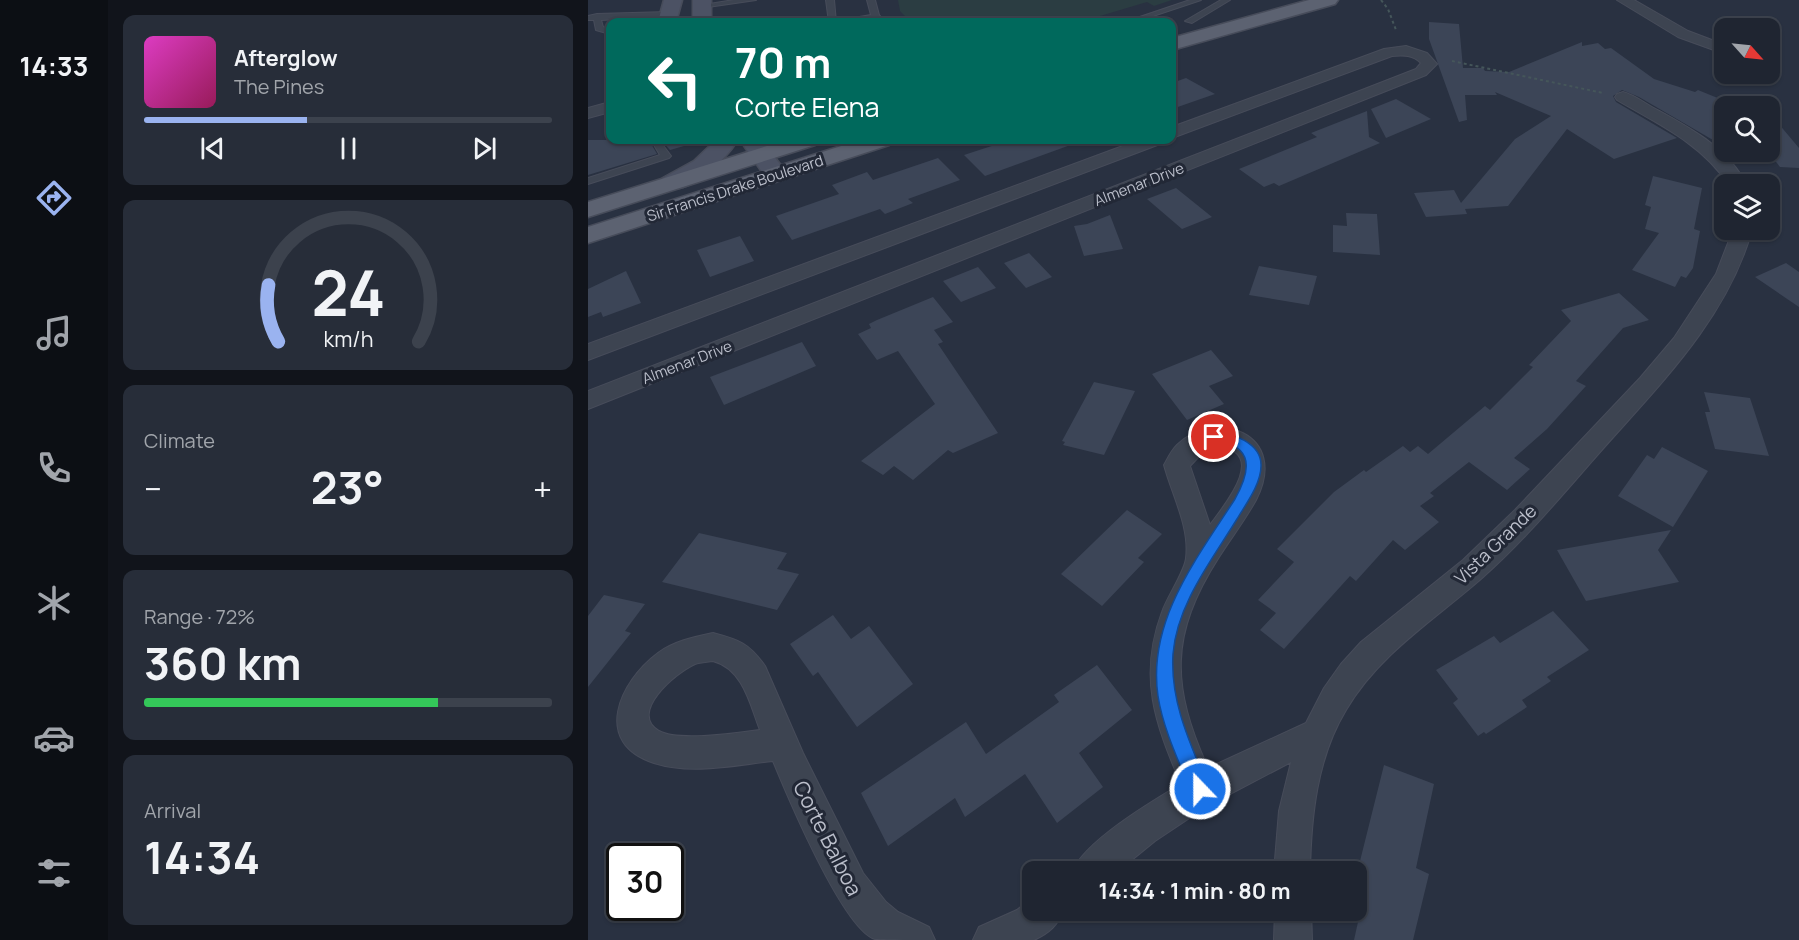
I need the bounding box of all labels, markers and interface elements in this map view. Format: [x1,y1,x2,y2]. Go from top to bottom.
north arrow [1714,18,1780,84]
map controls [1714,18,1780,240]
text: 70 m [735,33,831,91]
icon: left [636,42,714,120]
text: Afterglow [234,43,338,73]
text: 14:33 [20,47,88,84]
text: The Pines [234,73,324,100]
text: Corte Elena [735,88,880,125]
button: search [1714,96,1780,162]
icon: previous [196,132,229,165]
icon: pause [332,132,365,165]
icon: next [468,132,501,165]
street label: Sir Francis Drake Boulevard [644,149,826,227]
street label: Almenar Drive [1091,157,1187,211]
button: layers [1714,174,1780,240]
icon: directions [33,177,75,219]
text: 24 [311,249,385,335]
icon: music [33,312,75,354]
text: km/h [323,324,373,353]
street label: Almenar Drive [639,335,735,389]
pin [1188,411,1239,462]
icon: arrive [1197,420,1230,453]
text: Climate [144,427,215,454]
icon: phone [33,447,75,489]
text: 23° [311,456,384,518]
text: − [144,466,162,511]
text: + [533,466,552,511]
street label: Vista Grande [1449,499,1541,589]
icon: climate [33,582,75,624]
text: Range · 72% [144,603,255,630]
text: 360 km [144,632,301,694]
icon: car [33,717,75,759]
position arrow [1168,757,1232,821]
street label: Corte Balboa [787,776,869,900]
text: Arrival [144,797,201,824]
text: 14:34 [144,826,260,888]
speed limit sign: 30 [606,843,684,921]
icon: filters [33,852,75,894]
text: 14:34 · 1 min · 80 m [1099,876,1290,906]

